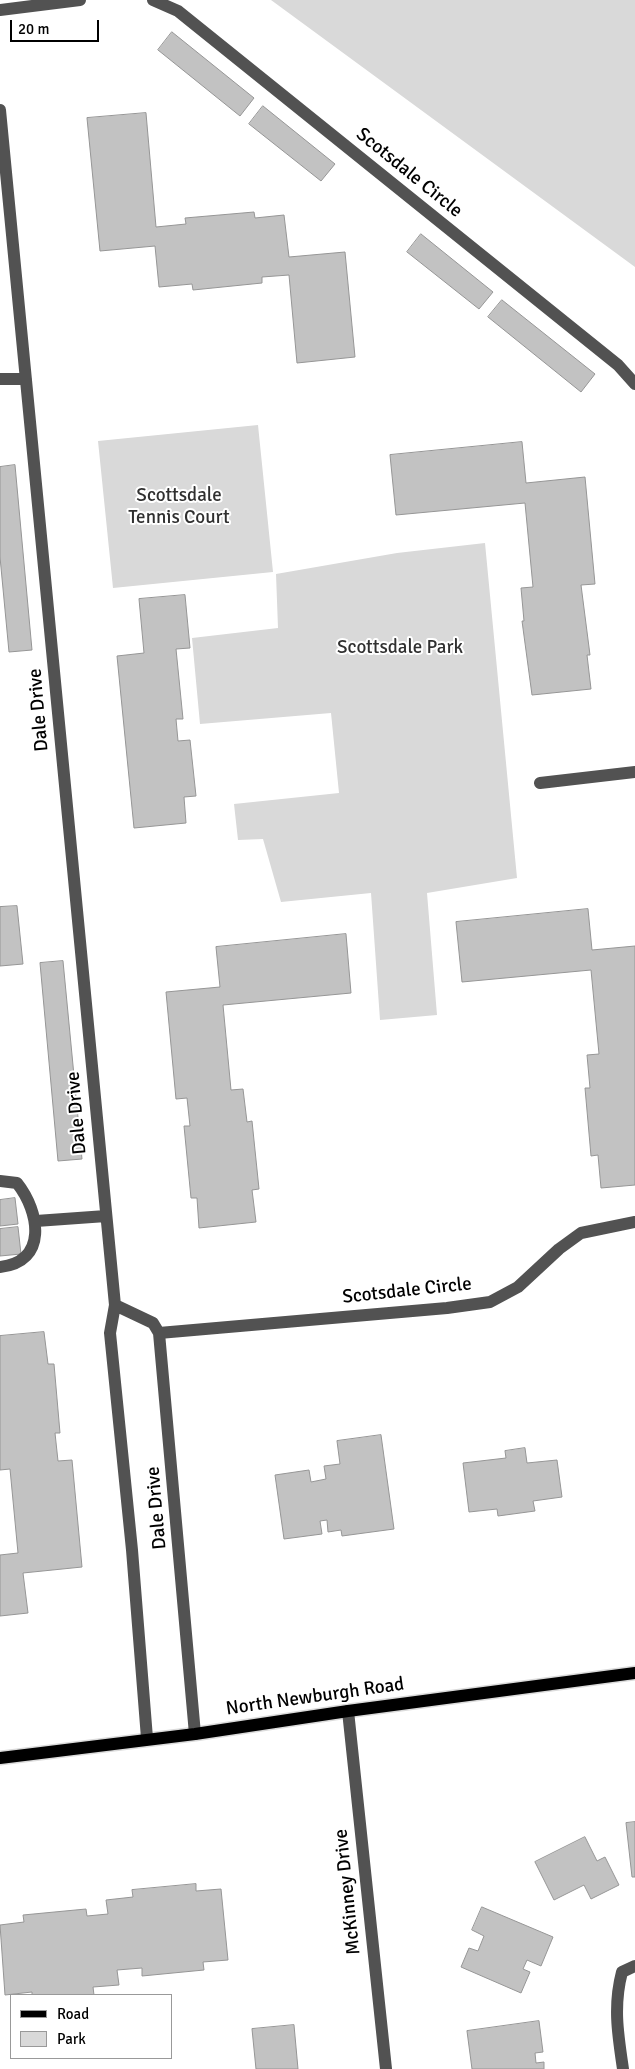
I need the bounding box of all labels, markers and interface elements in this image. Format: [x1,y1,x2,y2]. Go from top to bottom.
scale bar [12,10,101,42]
text: 20 m [18,20,49,38]
street label: Scotsdale Circle [351,123,467,223]
park label: Scottsdale Tennis Court [128,485,230,529]
park label: Scottsdale Park [337,637,463,659]
street label: Dale Drive [24,667,54,753]
street label: Dale Drive [62,1070,92,1156]
street label: Scotsdale Circle [341,1273,473,1309]
street label: Dale Drive [142,1465,172,1551]
street label: North Newburgh Road [224,1673,406,1721]
street label: McKinney Drive [330,1828,366,1956]
legend [10,1994,172,2059]
text: Road [57,2005,89,2023]
text: Park [57,2030,86,2048]

